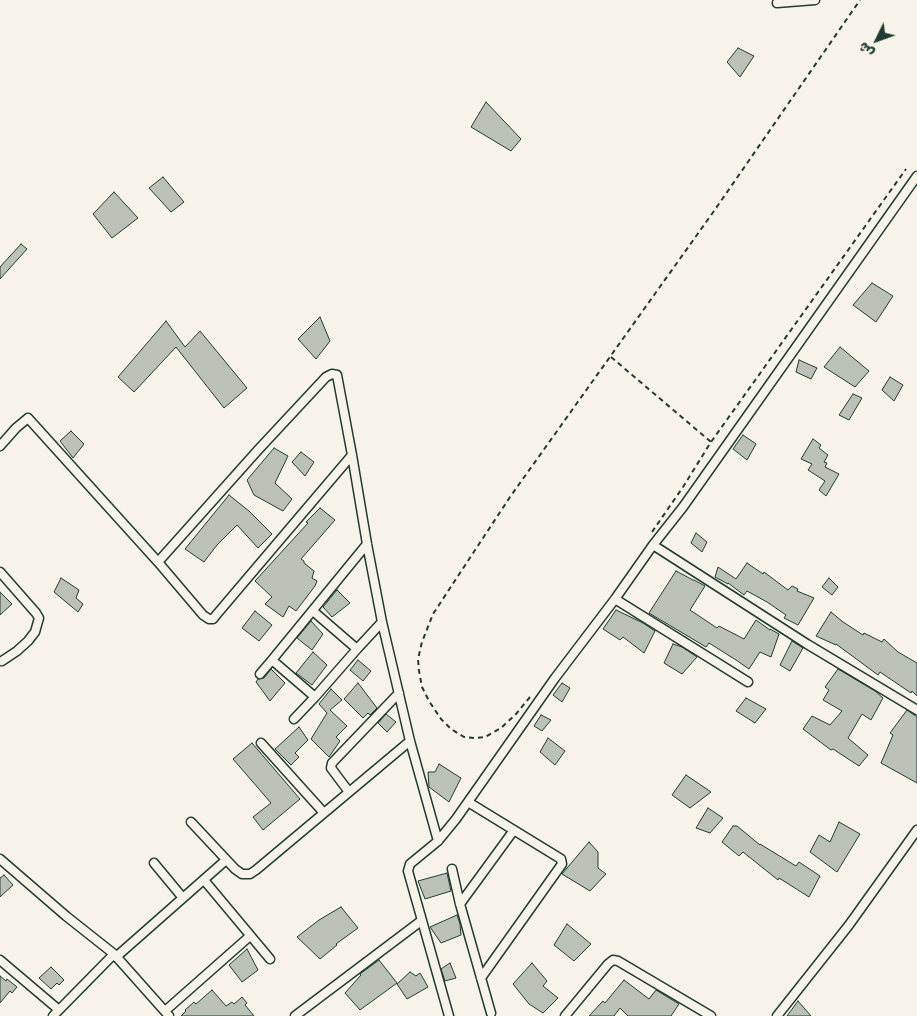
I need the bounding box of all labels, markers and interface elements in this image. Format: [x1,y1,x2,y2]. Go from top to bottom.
north arrow [852,15,902,65]
text: ش [854,38,878,62]

